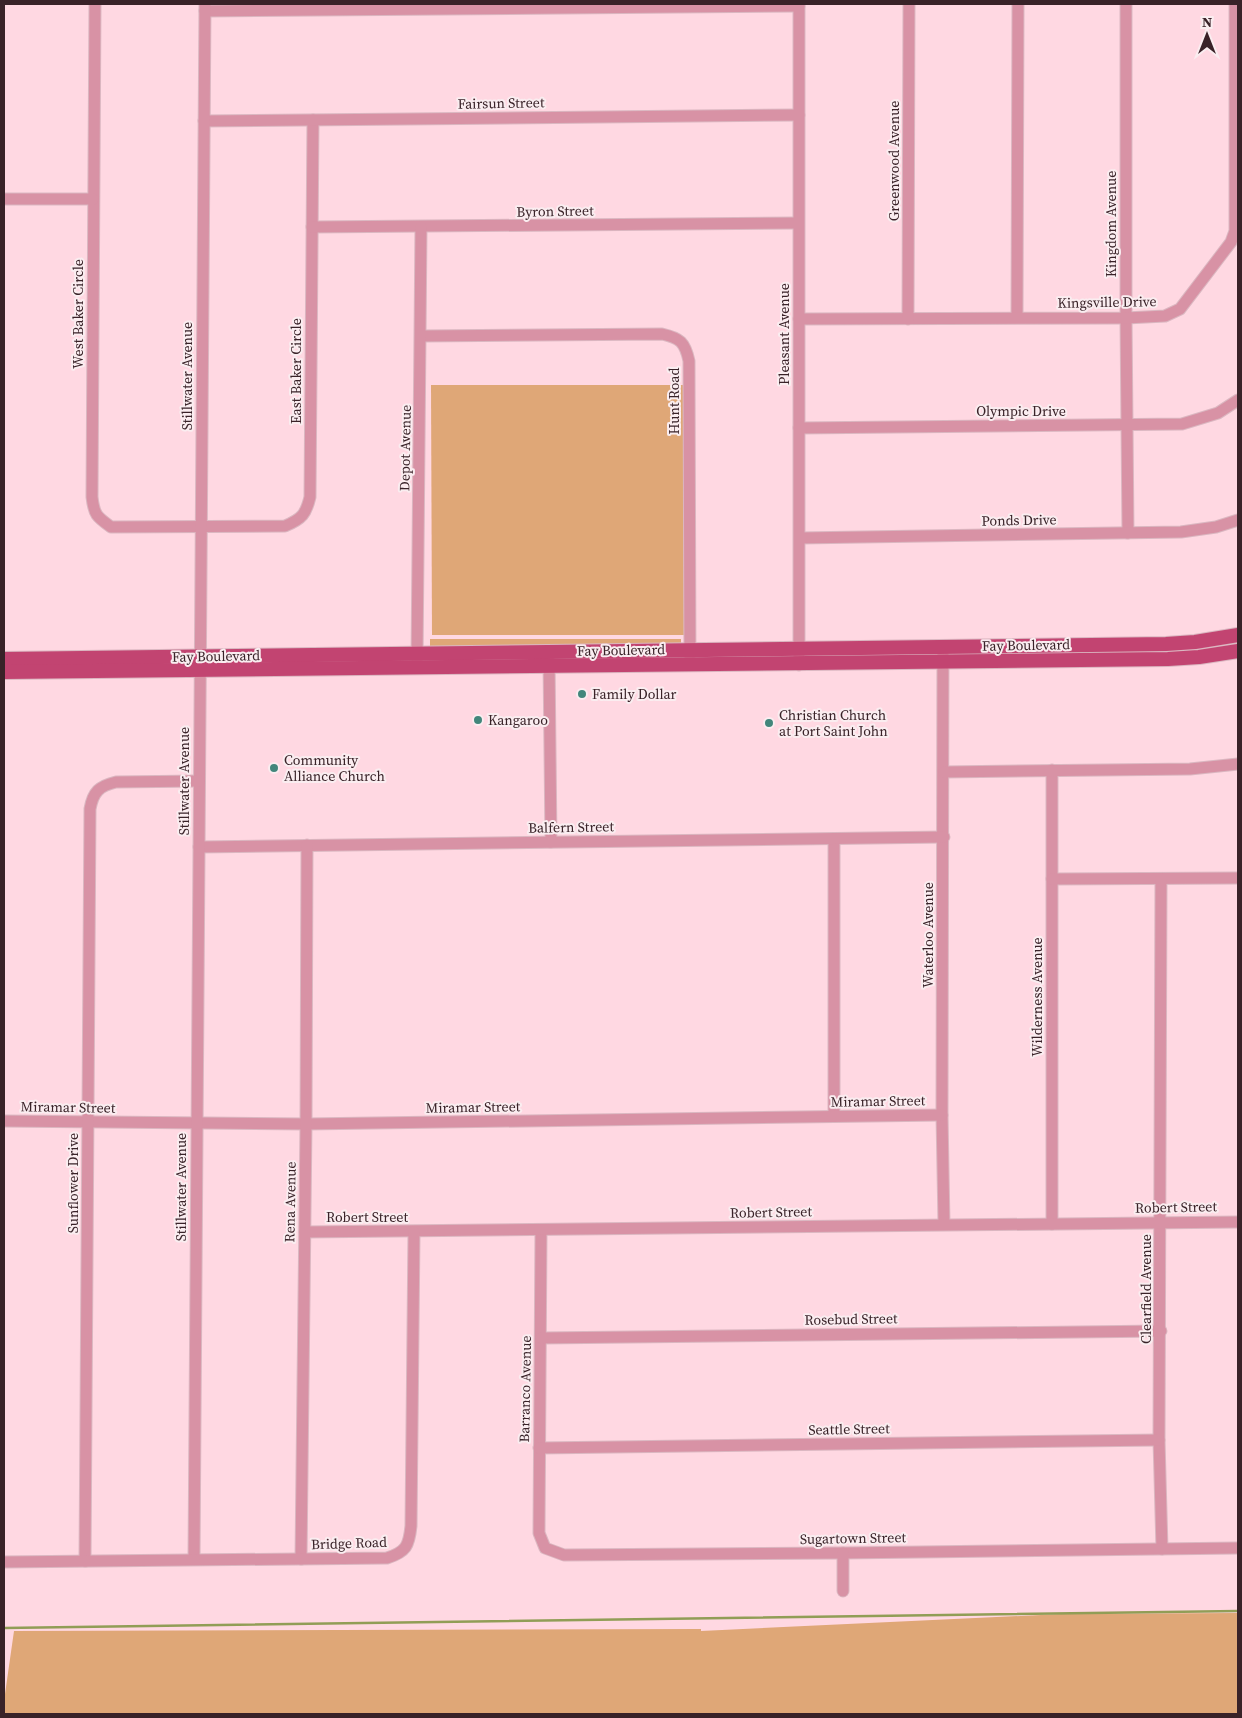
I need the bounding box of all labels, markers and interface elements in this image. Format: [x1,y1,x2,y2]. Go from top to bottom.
north arrow [1182,10,1232,60]
text: N [1202,12,1212,32]
street label: Fairsun Street [457,92,545,114]
street label: Greenwood Avenue [884,101,904,221]
street label: Kingdom Avenue [1101,171,1121,277]
street label: Byron Street [516,200,594,222]
street label: West Baker Circle [68,259,88,369]
street label: Pleasant Avenue [774,283,794,385]
street label: Kingsville Drive [1057,291,1157,313]
street label: East Baker Circle [286,318,306,424]
street label: Stillwater Avenue [177,322,197,430]
street label: Hunt Road [664,368,684,434]
street label: Olympic Drive [976,401,1066,421]
street label: Depot Avenue [394,405,416,491]
street label: Ponds Drive [981,509,1057,531]
street label: Fay Boulevard [982,634,1070,656]
street label: Fay Boulevard [577,639,665,661]
street label: Fay Boulevard [172,645,260,667]
place label: Family Dollar [592,684,677,704]
marker: Family Dollar [576,688,588,700]
place label: Christian Church at Port Saint John [779,705,888,741]
place label: Kangaroo [488,710,548,730]
marker: Kangaroo [472,714,484,726]
marker: Christian Church at Port Saint John [763,717,775,729]
street label: Stillwater Avenue [174,727,194,835]
place label: Community Alliance Church [284,750,385,786]
marker: Community Alliance Church [268,762,280,774]
street label: Balfern Street [528,816,615,838]
street label: Waterloo Avenue [918,882,938,988]
street label: Wilderness Avenue [1027,937,1047,1057]
street label: Miramar Street [830,1090,926,1112]
street label: Miramar Street [20,1096,116,1118]
street label: Miramar Street [425,1096,521,1118]
street label: Sunflower Drive [63,1133,83,1233]
street label: Stillwater Avenue [171,1133,191,1241]
street label: Rena Avenue [279,1161,301,1243]
street label: Robert Street [1135,1196,1218,1218]
street label: Robert Street [730,1201,813,1223]
street label: Robert Street [326,1207,408,1227]
street label: Clearfield Avenue [1136,1234,1156,1344]
street label: Rosebud Street [804,1308,898,1330]
street label: Barranco Avenue [514,1335,536,1443]
street label: Seattle Street [808,1418,890,1440]
street label: Sugartown Street [800,1527,907,1549]
street label: Bridge Road [311,1532,387,1554]

